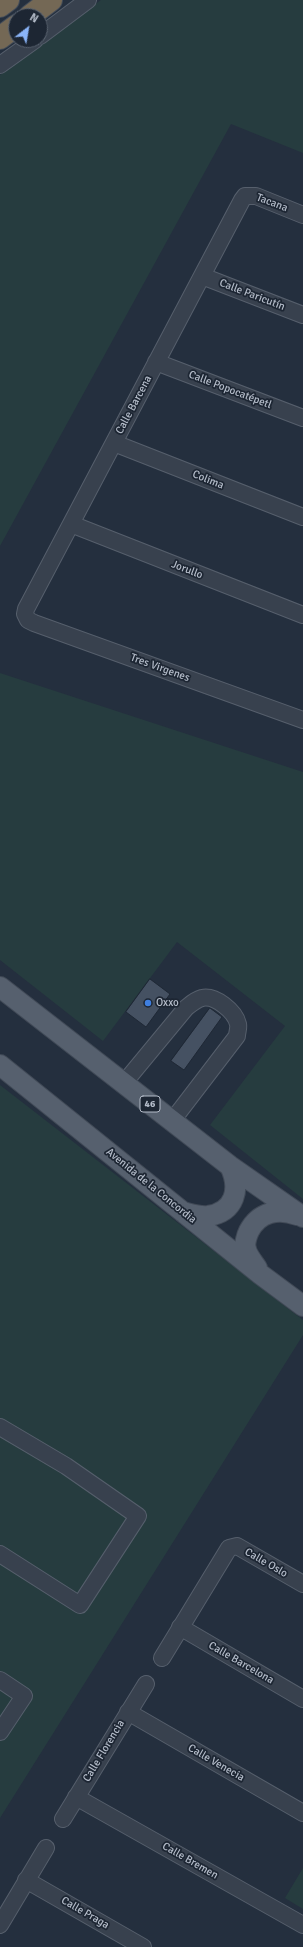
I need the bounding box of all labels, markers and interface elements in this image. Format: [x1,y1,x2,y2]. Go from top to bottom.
north arrow [8,8,48,48]
text: N [27,11,41,26]
street label: Tacana [254,191,290,215]
street label: Calle Paricutín [217,276,287,314]
street label: Calle Popocatépetl [187,368,273,412]
street label: Calle Barcena [113,373,155,437]
street label: Colima [190,468,226,492]
street label: Jorullo [169,558,205,582]
street label: Tres Virgenes [128,651,192,685]
place label: Oxxo [156,996,179,1010]
marker: Oxxo [143,998,153,1008]
road number: 46 [140,1096,160,1112]
street label: Avenida de la Concordia [103,1146,199,1226]
street label: Calle Oslo [242,1545,290,1581]
street label: Calle Barcelona [206,1639,276,1687]
street label: Calle Florencia [80,1718,128,1784]
street label: Calle Venecia [185,1742,247,1784]
street label: Calle Bremen [160,1840,220,1882]
street label: Calle Praga [59,1894,111,1932]

